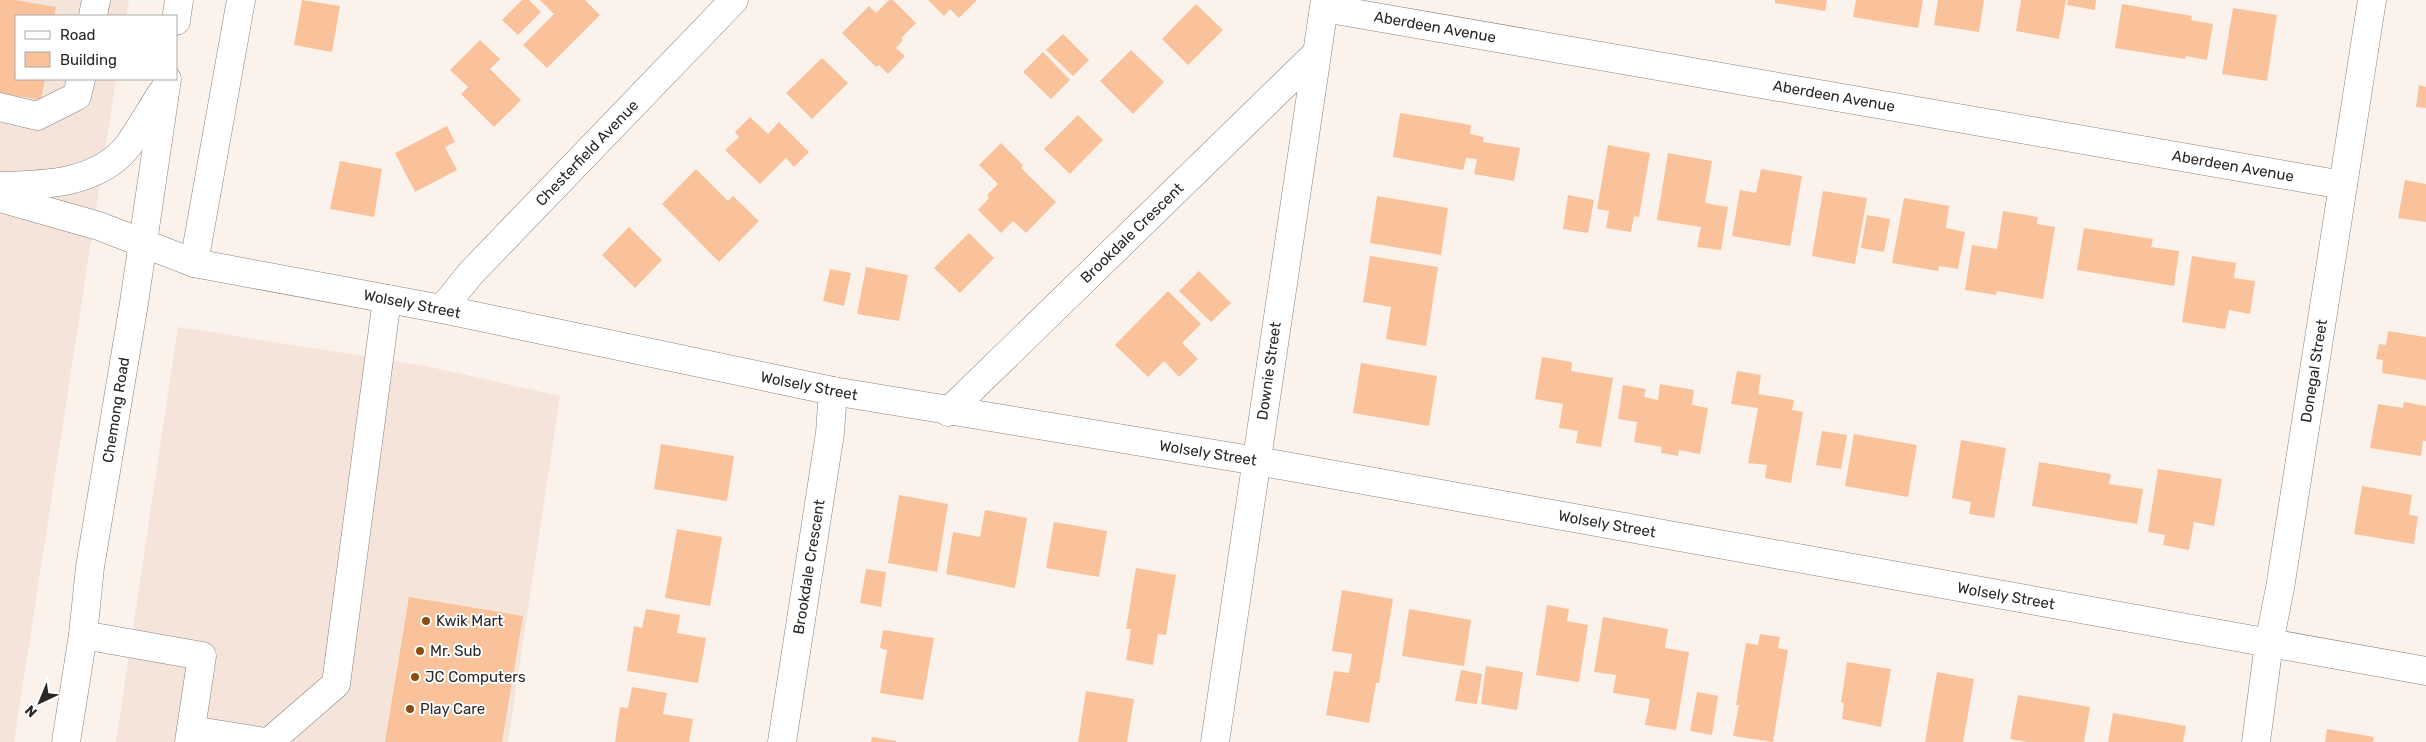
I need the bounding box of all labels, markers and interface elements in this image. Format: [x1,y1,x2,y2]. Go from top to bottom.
street label: Aberdeen Avenue [1373,7,1497,47]
legend [15,15,178,80]
text: Road [60,26,96,44]
text: Building [60,51,117,69]
street label: Aberdeen Avenue [1772,76,1896,116]
street label: Chesterfield Avenue [532,96,642,210]
street label: Aberdeen Avenue [2171,146,2295,186]
street label: Brookdale Crescent [1077,179,1187,287]
street label: Wolsely Street [362,286,462,322]
street label: Donegal Street [2297,318,2331,424]
street label: Downie Street [1253,321,1285,421]
street label: Chemong Road [99,356,133,464]
street label: Wolsely Street [759,368,859,404]
street label: Wolsely Street [1158,436,1258,470]
street label: Brookdale Crescent [789,498,829,636]
street label: Wolsely Street [1557,507,1657,541]
street label: Wolsely Street [1956,579,2056,613]
place label: Kwik Mart [436,612,503,630]
marker: Kwik Mart [420,615,432,627]
place label: Mr. Sub [430,642,482,660]
marker: Mr. Sub [414,645,426,657]
place label: JC Computers [425,668,526,686]
marker: JC Computers [409,671,421,683]
north arrow [15,677,65,727]
place label: Play Care [420,700,485,718]
text: N [22,701,41,721]
marker: Play Care [404,703,416,715]

